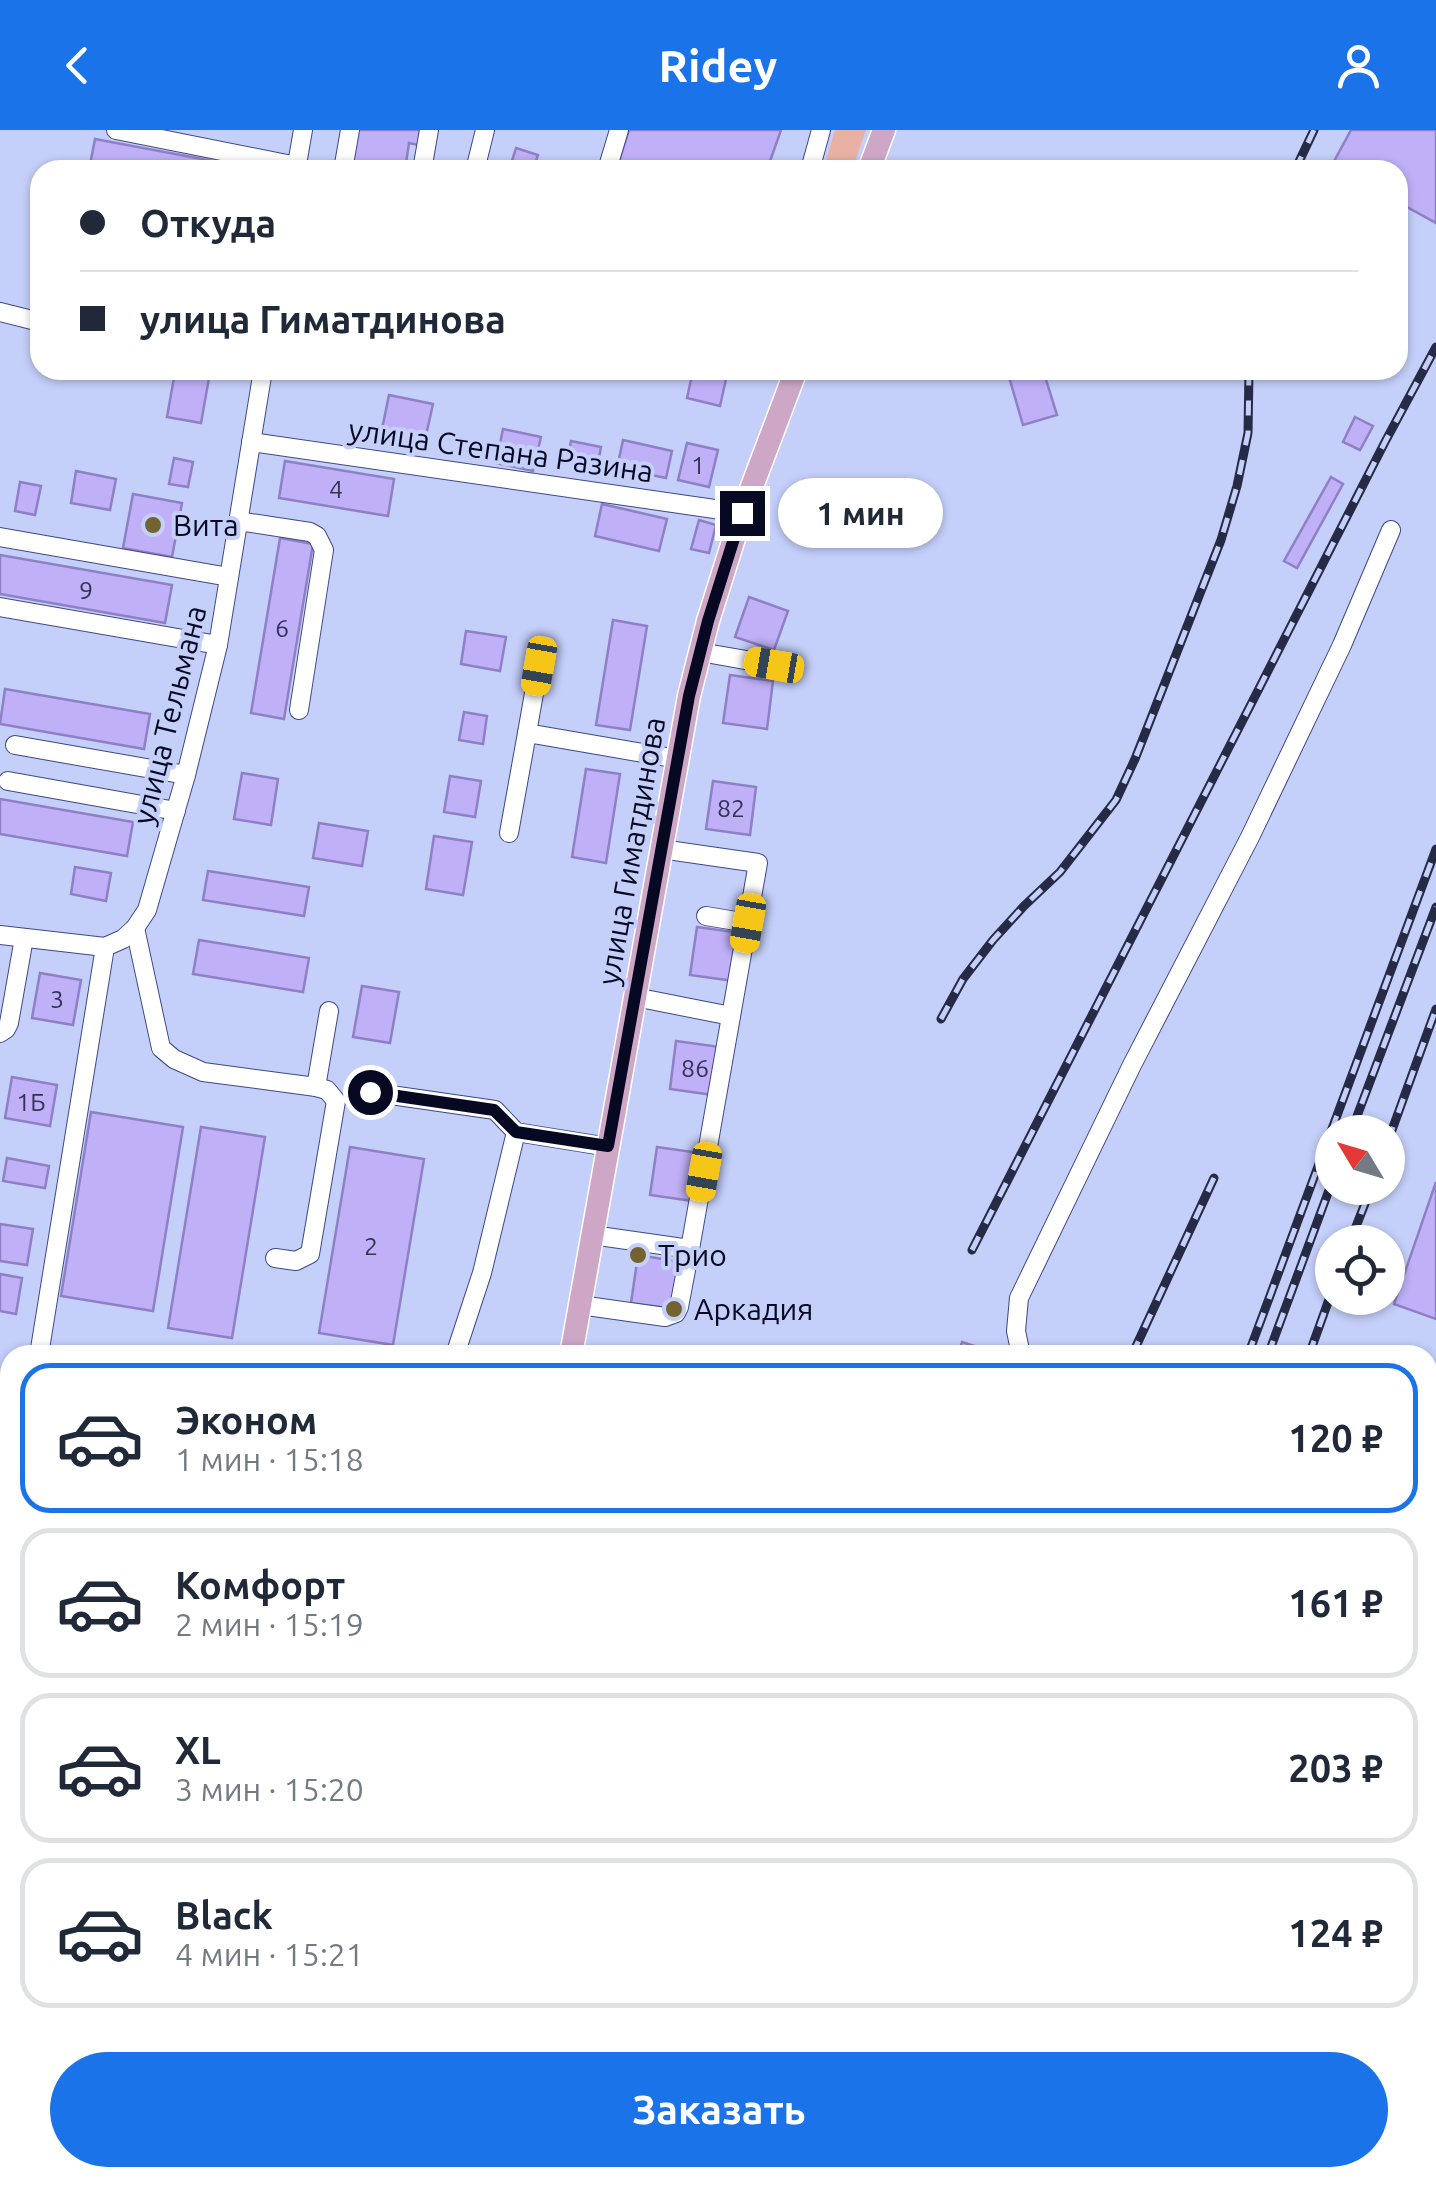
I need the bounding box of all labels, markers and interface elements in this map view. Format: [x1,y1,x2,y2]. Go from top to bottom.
icon: back [50,38,105,93]
icon: person [1331,38,1386,93]
text: Ridey [659,40,777,91]
text: Откуда [140,202,276,244]
text: улица Гиматдинова [140,298,506,340]
street label: улица Степана Разина [346,412,656,488]
house number: 1 [691,451,705,479]
house number: 4 [329,475,343,503]
callout: 1 мин [777,478,942,548]
route end [720,491,765,536]
text: 1 мин [816,495,905,531]
place label: Вита [173,508,239,542]
marker: Вита [142,514,164,536]
house number: 9 [79,576,93,604]
street label: улица Тельмана [125,602,213,828]
house number: 6 [275,614,289,642]
car [519,634,559,698]
car [742,645,806,685]
street label: улица Гиматдинова [591,714,671,988]
house number: 82 [717,794,745,822]
car [728,891,768,955]
house number: 3 [50,985,64,1013]
house number: 86 [681,1054,709,1082]
route start [348,1070,393,1115]
house number: 1Б [16,1088,46,1116]
north arrow [1315,1115,1405,1205]
map controls [1315,1115,1405,1315]
car [684,1140,724,1204]
button: locate [1315,1225,1405,1315]
house number: 2 [364,1232,378,1260]
place label: Трио [658,1238,727,1272]
marker: Трио [627,1244,649,1266]
place label: Аркадия [694,1292,813,1326]
marker: Аркадия [663,1298,685,1320]
icon: car [55,1393,145,1483]
text: Эконом [175,1399,317,1441]
text: 120 ₽ [1288,1417,1383,1459]
text: 1 мин · 15:18 [175,1441,364,1477]
icon: car [55,1558,145,1648]
text: Комфорт [175,1564,345,1606]
text: 161 ₽ [1288,1582,1383,1624]
text: 2 мин · 15:19 [175,1606,364,1642]
icon: car [55,1723,145,1813]
text: XL [175,1729,221,1771]
text: 203 ₽ [1288,1747,1383,1789]
text: 3 мин · 15:20 [175,1771,364,1807]
icon: car [55,1888,145,1978]
text: Black [175,1894,273,1936]
text: 124 ₽ [1288,1912,1383,1954]
text: 4 мин · 15:21 [175,1936,364,1972]
button: Заказать [50,2052,1388,2167]

